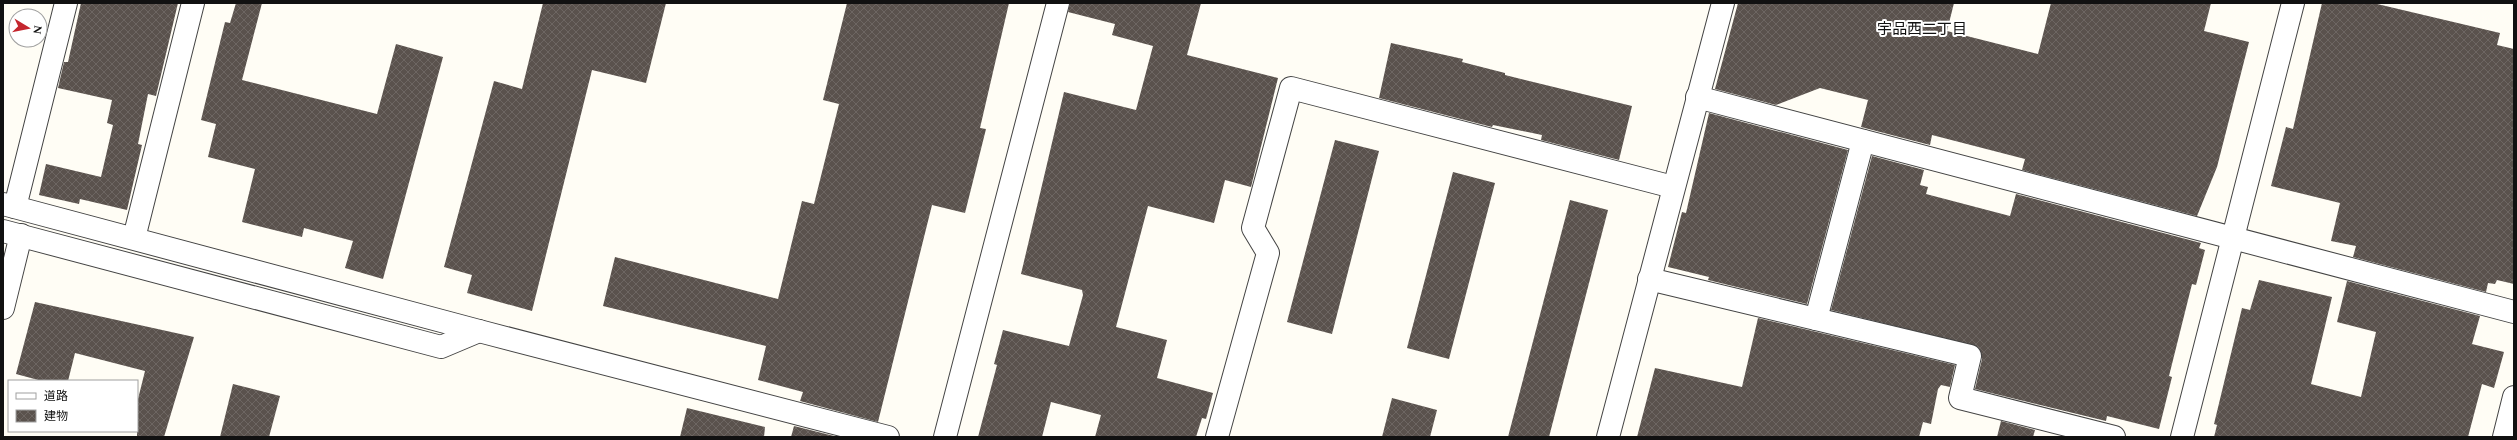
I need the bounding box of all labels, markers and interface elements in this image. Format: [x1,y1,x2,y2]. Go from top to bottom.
north arrow [8,8,48,48]
district label: 宇品西二丁目 [1877,18,1967,41]
text: N [28,24,47,36]
legend [8,380,138,432]
text: 道路 [44,387,68,406]
text: 建物 [44,407,68,426]

